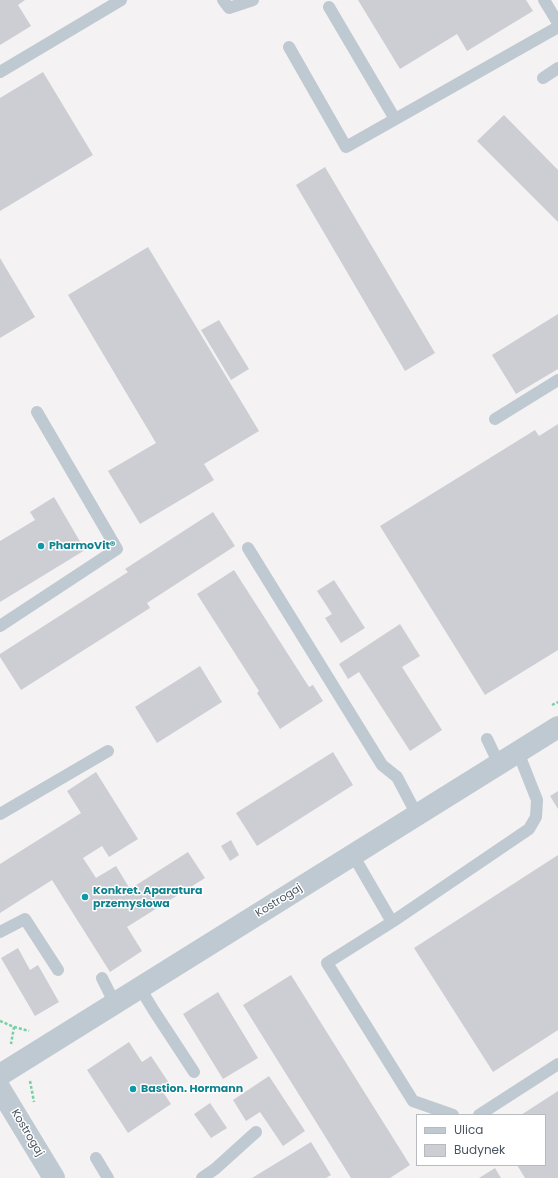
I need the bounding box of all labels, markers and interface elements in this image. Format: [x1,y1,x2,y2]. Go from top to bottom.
place label: PharmoVit® [49,539,116,553]
marker: PharmoVit® [36,541,46,551]
street label: Kostrogaj [253,882,305,920]
place label: Konkret. Aparatura przemysłowa [93,884,203,910]
marker: Konkret. Aparatura przemysłowa [80,892,90,902]
place label: Bastion. Hormann [141,1082,243,1096]
marker: Bastion. Hormann [128,1084,138,1094]
street label: Kostrogaj [8,1107,46,1159]
legend [416,1114,546,1166]
text: Ulica [454,1121,483,1138]
text: Budynek [454,1141,505,1158]

